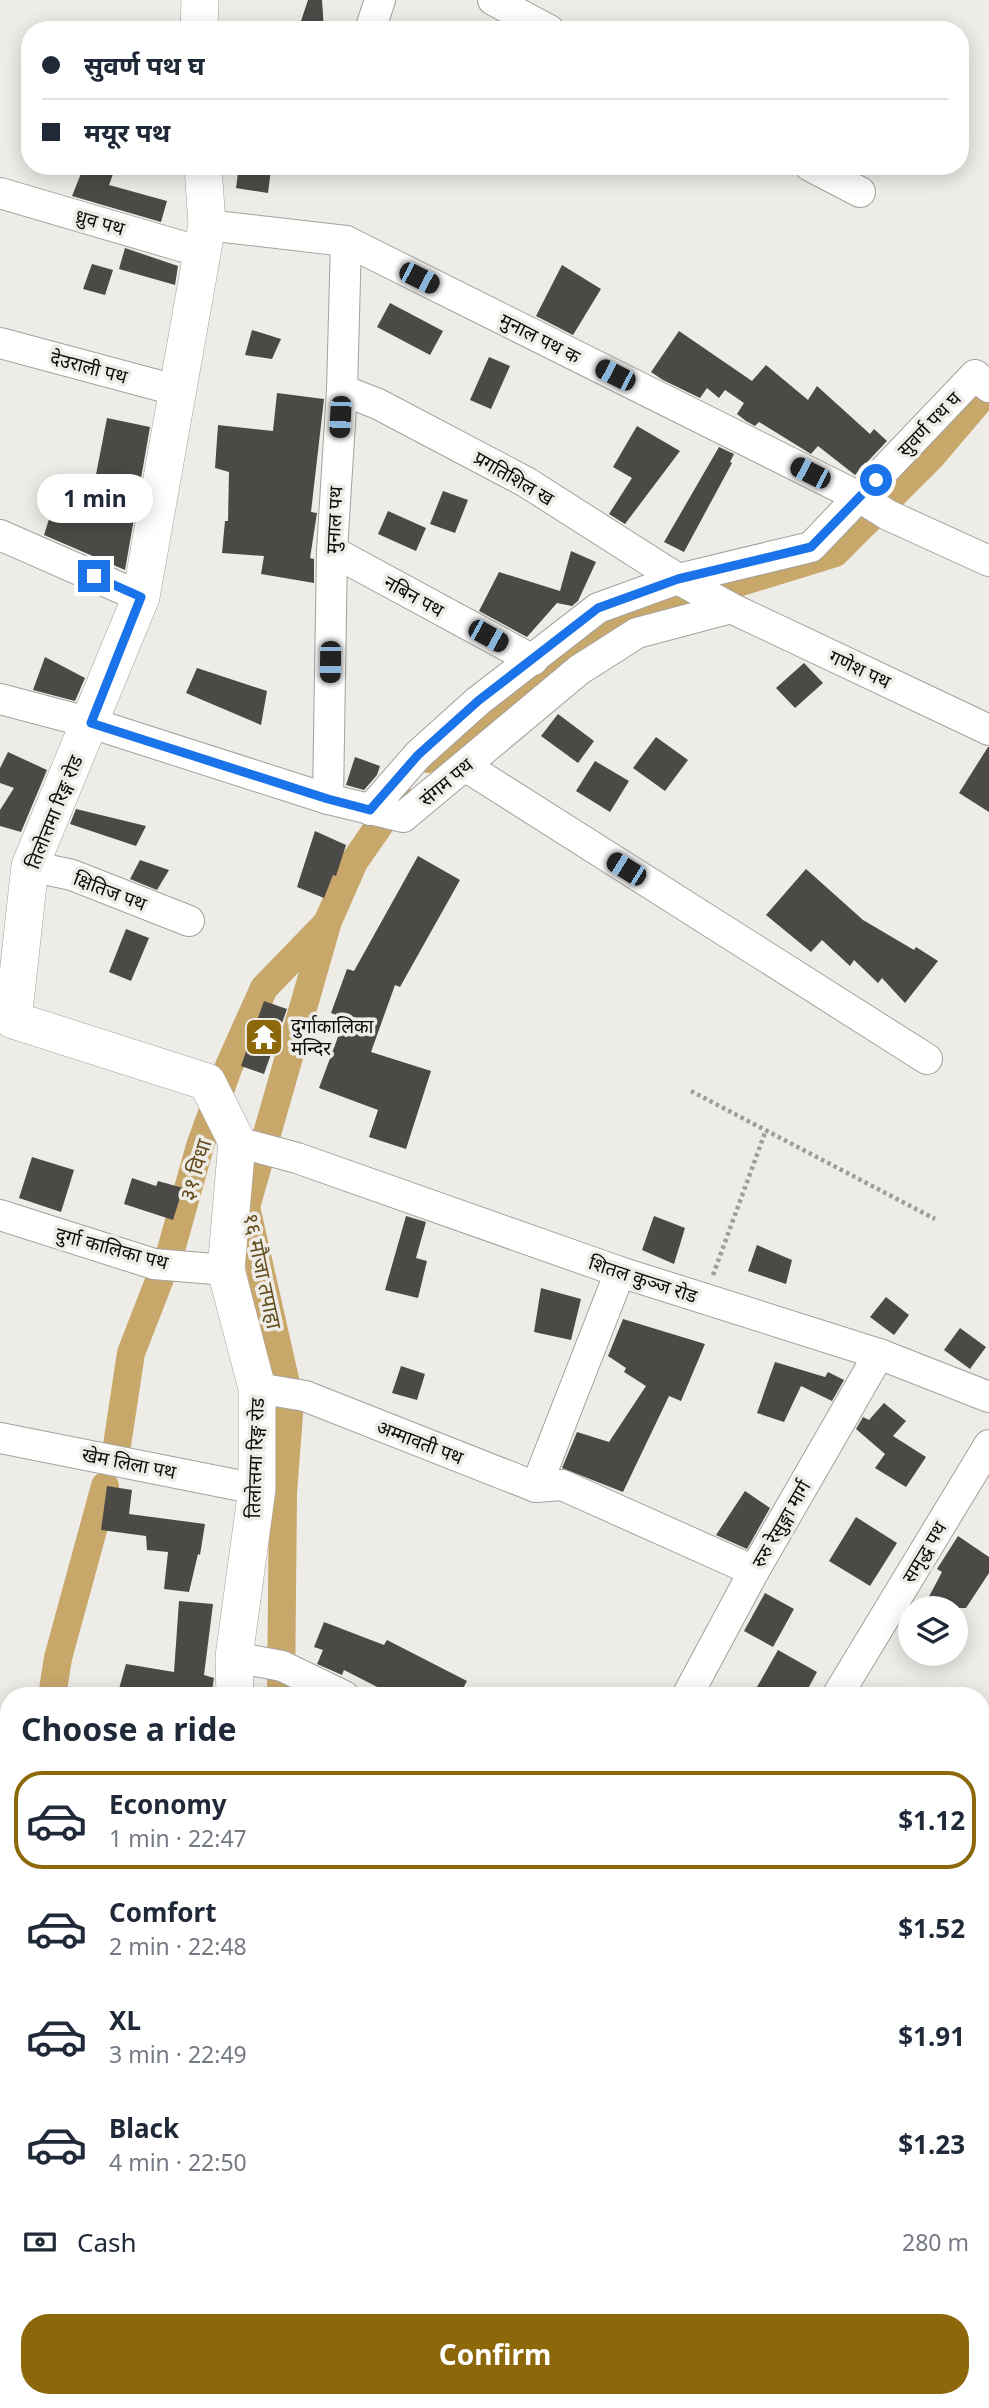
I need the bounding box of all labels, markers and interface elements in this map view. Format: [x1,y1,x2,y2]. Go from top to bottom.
text: सुवर्ण पथ घ [84,47,205,83]
text: मयूर पथ [84,114,170,150]
street label: ध्रुव पथ [72,203,128,242]
car [396,259,443,297]
street label: मुनाल पथ क [495,307,585,370]
street label: देउराली पथ [48,344,131,390]
car [592,356,639,394]
street label: सुवर्ण पथ घ [891,385,967,462]
car [329,395,352,439]
street label: प्रगतिशिल ख [469,445,559,512]
car [787,454,834,492]
route start [860,464,892,496]
callout: 1 min [36,475,152,524]
text: 1 min [63,482,127,514]
street label: मुनाल पथ [319,485,349,554]
route end [78,560,110,592]
street label: नबिन पथ [379,569,449,623]
car [465,617,512,655]
car [320,641,341,683]
street label: गणेश पथ [825,643,896,695]
street label: तिलोत्तमा रिङ्ग रोड [19,751,89,873]
street label: संगम पथ [414,751,479,812]
car [603,849,650,889]
street label: क्षितिज पथ [70,865,151,917]
place label: दुर्गाकालिका मन्दिर [291,1013,375,1061]
temple icon: दुर्गाकालिका मन्दिर [243,1016,285,1058]
water label: ३१ विधा [172,1135,218,1204]
water label: १६ मौजा तपाहा [237,1210,289,1332]
street label: दुर्गा कालिका पथ [53,1221,172,1276]
street label: शितल कुञ्ज रोड [585,1249,701,1309]
street label: तिलोत्तमा रिङ्ग रोड [240,1397,270,1519]
street label: अम्मावती पथ [373,1414,468,1471]
street label: खेम लिला पथ [80,1441,179,1485]
street label: रुरु रेसुङ्गा मार्ग [745,1475,817,1573]
street label: समृद्ध पथ [896,1516,953,1588]
map controls [898,1596,968,1666]
button: layers [898,1596,968,1666]
text: Choose a ride [21,1707,237,1750]
text: Economy [109,1786,227,1822]
icon: car [25,1789,88,1852]
text: $1.12 [898,1802,965,1838]
text: 1 min · 22:47 [109,1822,247,1854]
text: Comfort [109,1894,217,1930]
icon: car [25,1897,88,1960]
text: $1.52 [898,1910,965,1946]
text: 2 min · 22:48 [109,1930,247,1962]
text: XL [109,2002,141,2038]
icon: car [25,2005,88,2068]
text: $1.91 [898,2018,965,2054]
text: 3 min · 22:49 [109,2038,247,2070]
text: Black [109,2110,179,2146]
icon: car [25,2113,88,2176]
text: $1.23 [898,2126,965,2162]
text: 4 min · 22:50 [109,2146,247,2178]
icon: cash [21,2223,59,2261]
text: Cash [77,2224,137,2260]
text: 280 m [902,2226,969,2258]
button: Confirm [21,2314,969,2394]

